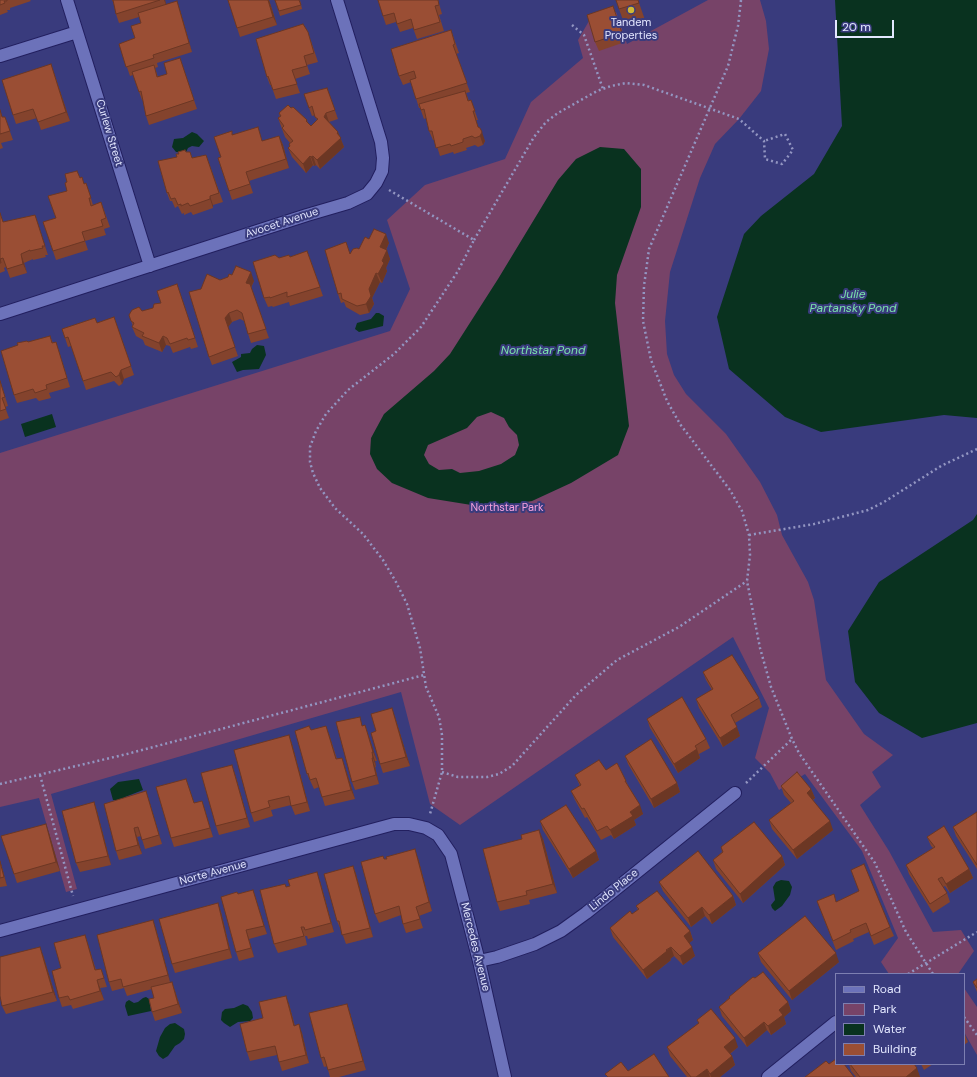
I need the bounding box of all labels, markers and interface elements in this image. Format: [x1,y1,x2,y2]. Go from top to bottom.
marker: Tandem Properties [626,5,636,15]
scale bar [837,12,896,38]
place label: Tandem Properties [605,16,657,42]
text: 20 m [842,19,871,35]
street label: Curlew Street [93,98,125,168]
street label: Avocet Avenue [244,205,320,241]
water label: Julie Partansky Pond [810,288,896,316]
water label: Northstar Pond [501,344,585,358]
park label: Northstar Park [470,501,544,515]
street label: Norte Avenue [178,858,248,888]
street label: Lindo Place [587,866,641,914]
street label: Mercedes Avenue [458,901,492,993]
legend [835,973,965,1065]
text: Road [873,981,901,997]
text: Park [873,1001,897,1017]
text: Water [873,1021,906,1037]
text: Building [873,1041,917,1057]

